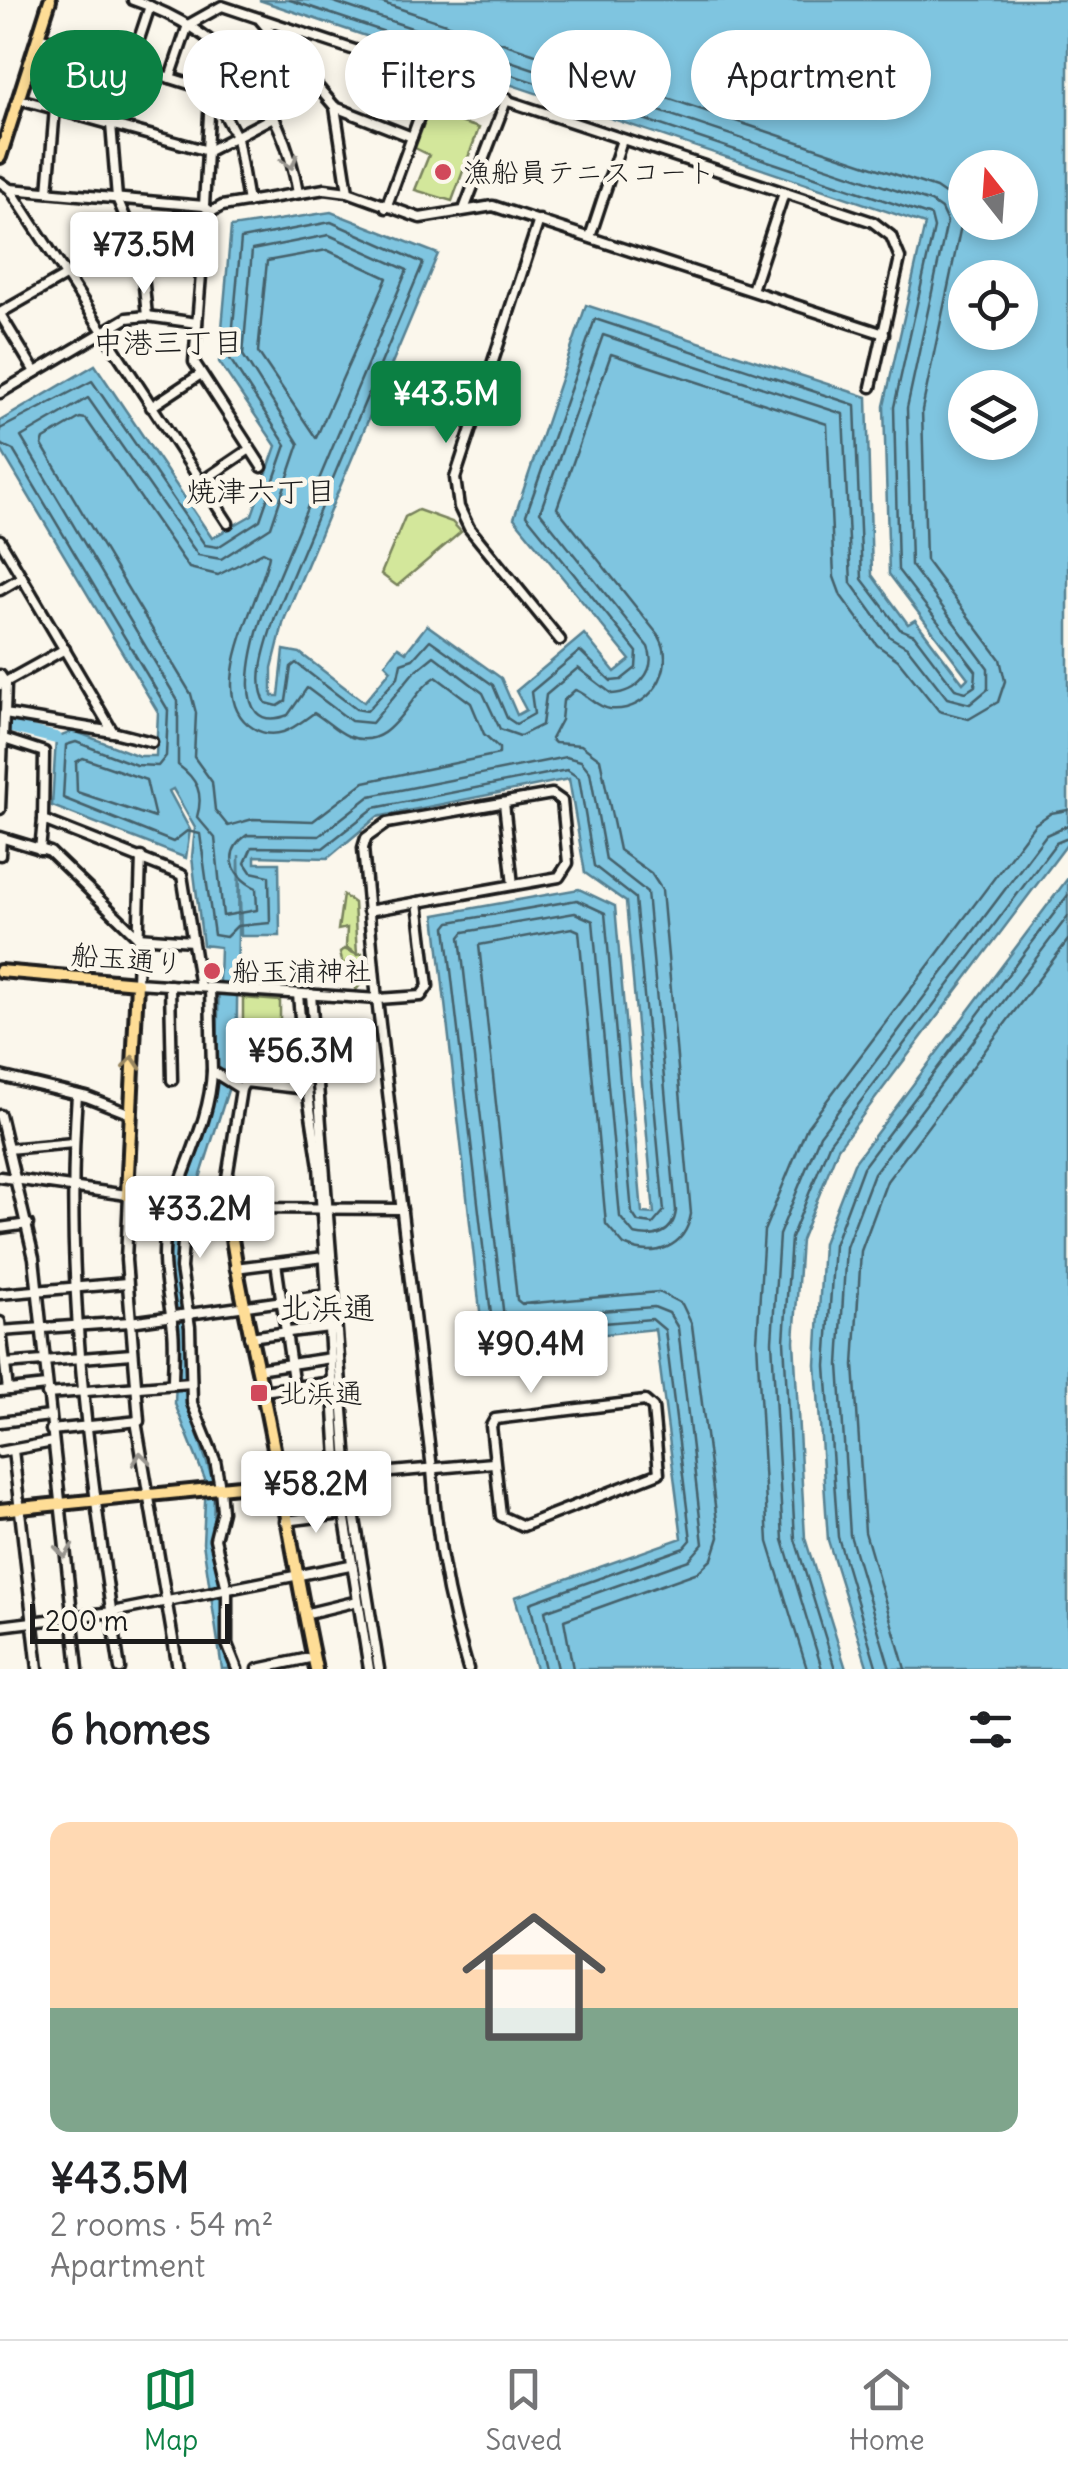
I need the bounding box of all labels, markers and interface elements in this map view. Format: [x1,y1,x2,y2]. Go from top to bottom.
chip: Buy [30,30,163,120]
chip: Rent [183,30,325,120]
chip: Filters [345,30,511,120]
chip: New [531,30,671,120]
chip: Apartment [691,30,931,120]
north arrow [948,150,1038,240]
map controls [948,150,1038,460]
one-way arrow [278,152,299,169]
place label: 漁船員テニスコート [463,154,716,190]
marker: 漁船員テニスコート [432,161,454,183]
pin: ¥73.5M [63,212,225,297]
text: ¥73.5M [92,224,196,265]
button: locate [948,260,1038,350]
district label: 中港三丁目 [93,323,243,361]
pin: ¥43.5M [365,361,527,446]
button: layers [948,370,1038,460]
text: ¥43.5M [393,373,499,414]
district label: 焼津六丁目 [186,472,336,510]
street label: 船玉通り [70,936,184,982]
place label: 船玉浦神社 [232,953,372,989]
marker: 船玉浦神社 [201,960,223,982]
pin: ¥56.3M [220,1018,382,1103]
text: ¥56.3M [248,1030,354,1071]
one-way arrow [121,1054,143,1070]
pin: ¥33.2M [119,1176,281,1261]
text: ¥33.2M [147,1188,253,1229]
district label: 北浜通 [279,1287,375,1328]
pin: ¥90.4M [450,1311,612,1396]
text: ¥90.4M [477,1323,585,1364]
place label: 北浜通 [279,1375,363,1411]
marker: 北浜通 [248,1382,270,1404]
one-way arrow [131,1450,152,1466]
pin: ¥58.2M [235,1451,397,1536]
text: ¥58.2M [263,1463,369,1504]
one-way arrow [53,1544,74,1560]
scale bar [30,1599,230,1644]
text: 200 m [45,1603,128,1639]
icon: filters [963,1702,1018,1757]
text: 6 homes [50,1703,211,1755]
icon: home [444,1887,624,2067]
text: ¥43.5M [50,2152,190,2204]
text: 2 rooms · 54 m² [50,2204,273,2245]
text: Apartment [50,2245,205,2286]
tab: Map [143,2362,198,2458]
tab: Saved [485,2362,562,2458]
tab: Home [849,2362,925,2458]

